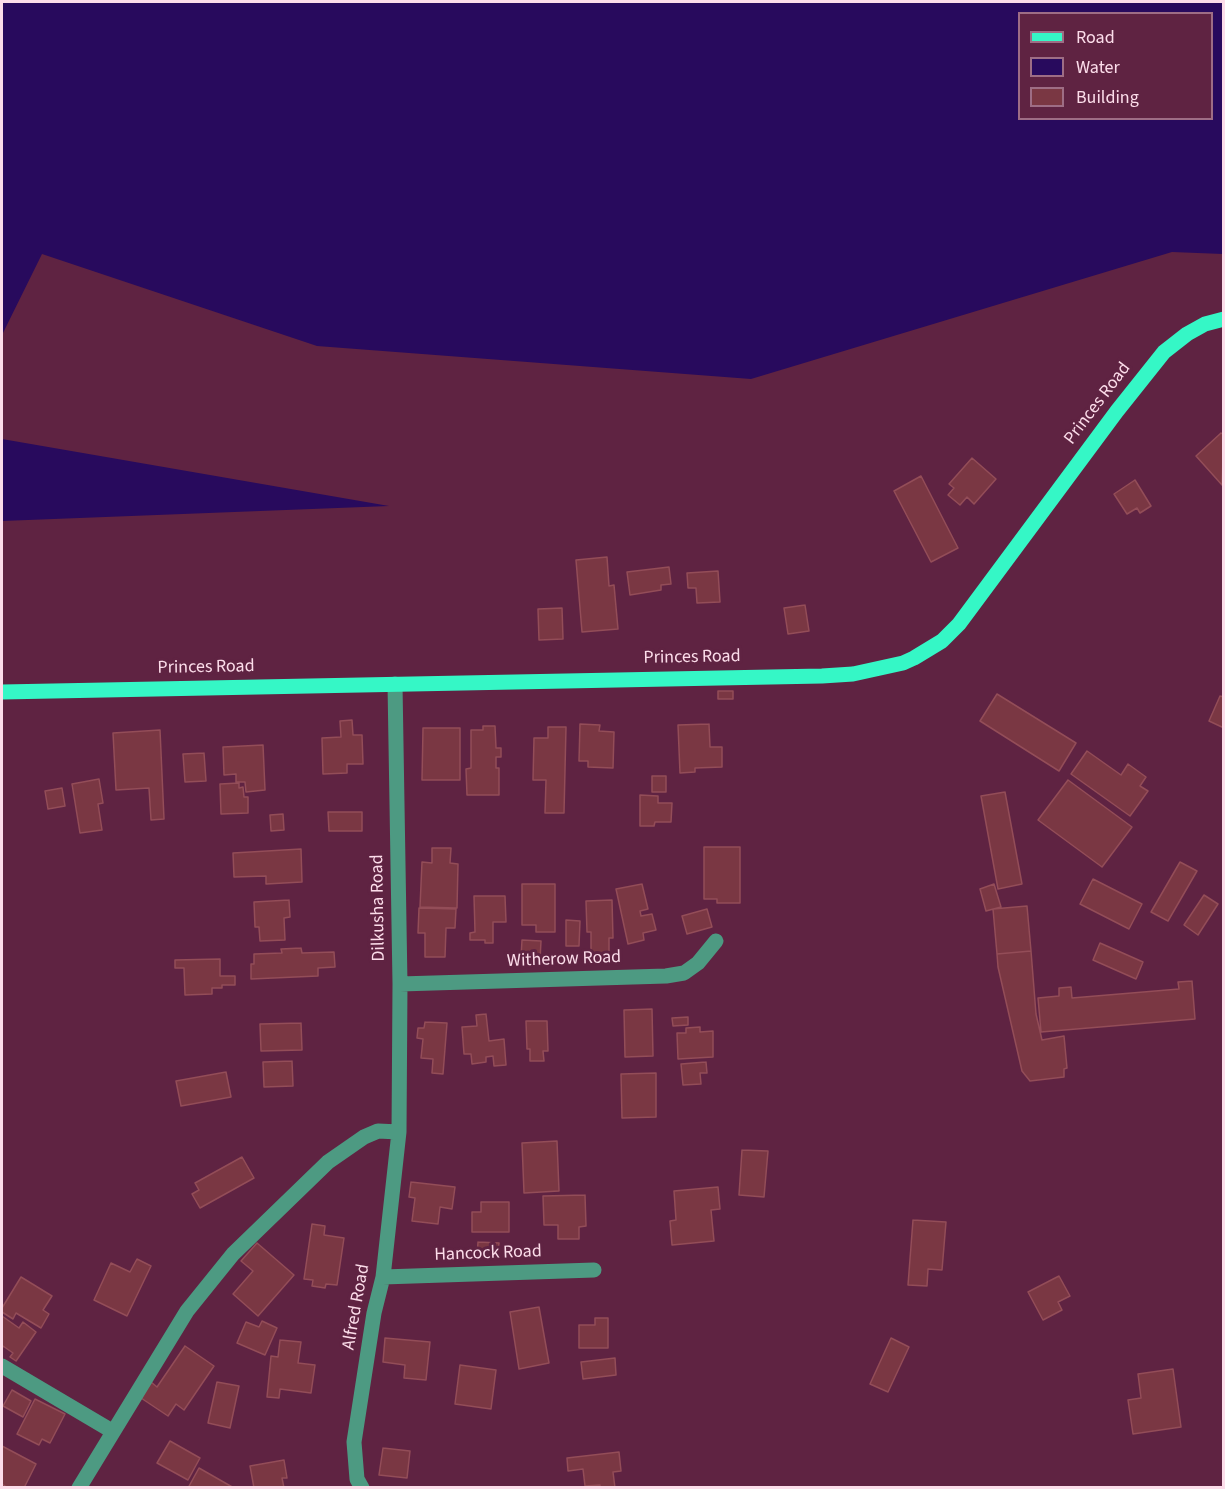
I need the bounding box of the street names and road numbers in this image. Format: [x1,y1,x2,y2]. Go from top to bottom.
street label: Princes Road [1060,359,1136,449]
street label: Princes Road [643,646,741,670]
street label: Princes Road [157,656,255,680]
street label: Dilkusha Road [367,854,391,962]
street label: Witherow Road [507,947,621,973]
street label: Hancock Road [434,1241,542,1267]
street label: Alfred Road [339,1262,375,1352]

